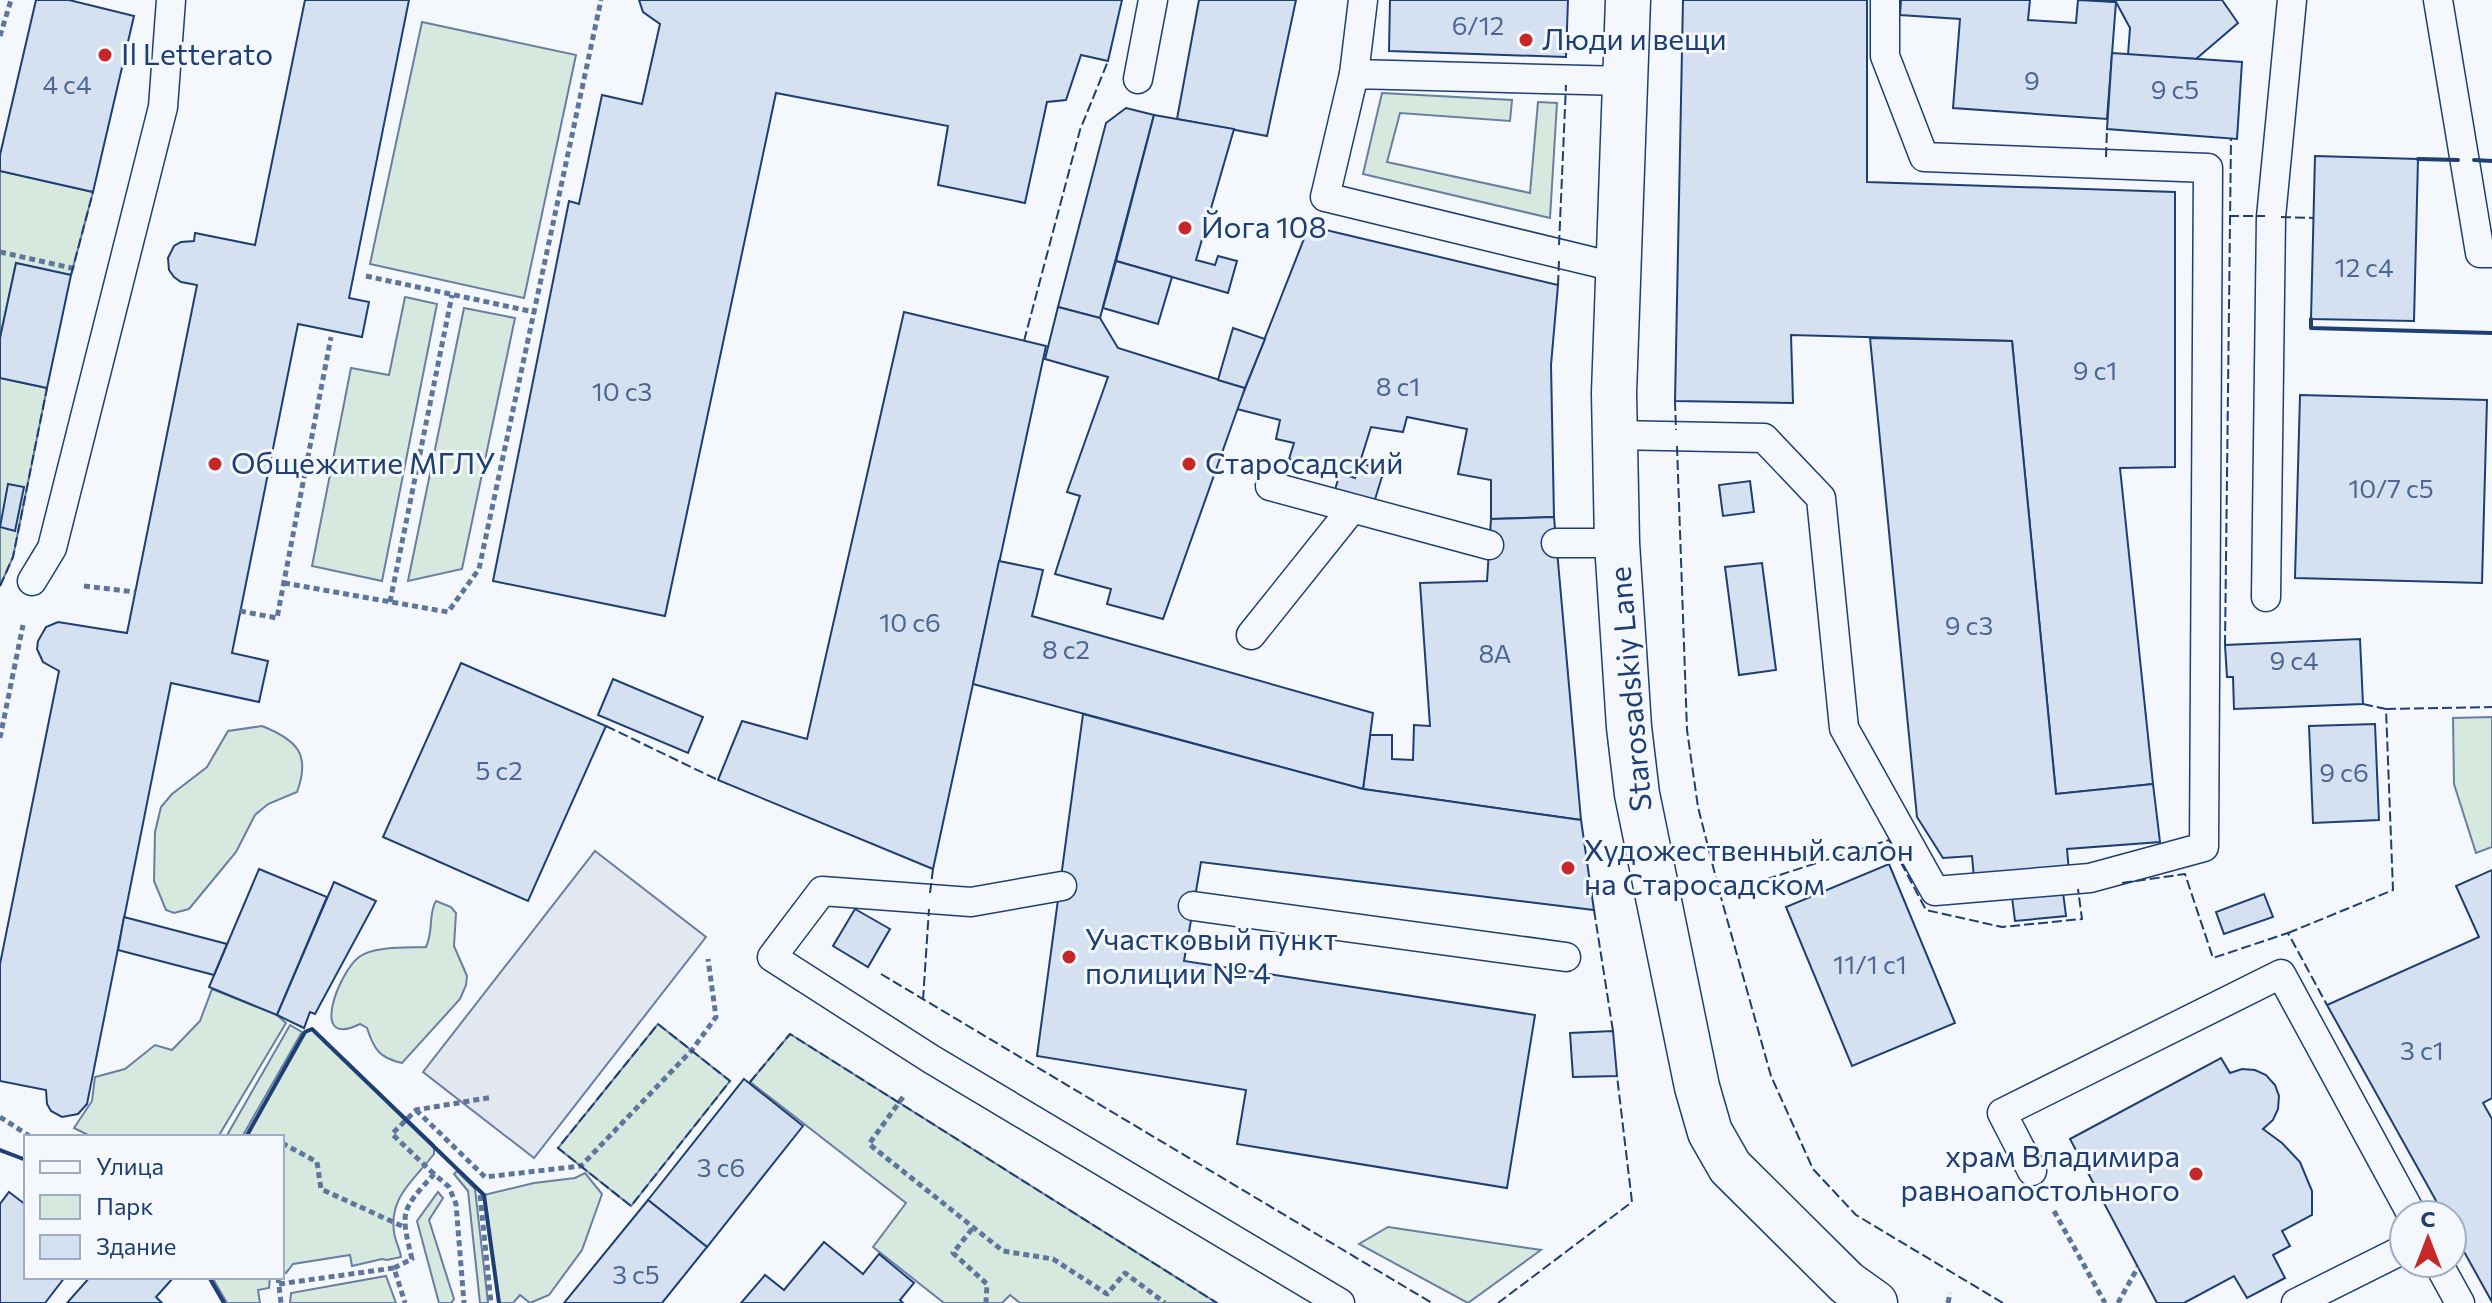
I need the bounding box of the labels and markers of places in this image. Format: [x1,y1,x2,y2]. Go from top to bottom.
place label: Люди и вещи [1542,19,1727,56]
marker: Люди и вещи [1517,31,1535,49]
place label: Il Letterato [121,34,273,71]
marker: Il Letterato [96,46,114,64]
place label: Йога 108 [1201,207,1327,244]
marker: Йога 108 [1176,219,1194,237]
place label: Общежитие МГЛУ [231,443,496,480]
place label: Старосадский [1205,443,1404,480]
marker: Общежитие МГЛУ [206,455,224,473]
marker: Старосадский [1180,455,1198,473]
place label: Художественный салон на Старосадском [1584,830,1914,901]
marker: Художественный салон на Старосадском [1559,859,1577,877]
place label: Участковый пункт полиции № 4 [1085,919,1338,990]
marker: Участковый пункт полиции № 4 [1060,948,1078,966]
place label: храм Владимира равноапостольного [1900,1136,2180,1207]
marker: храм Владимира равноапостольного [2187,1165,2205,1183]

